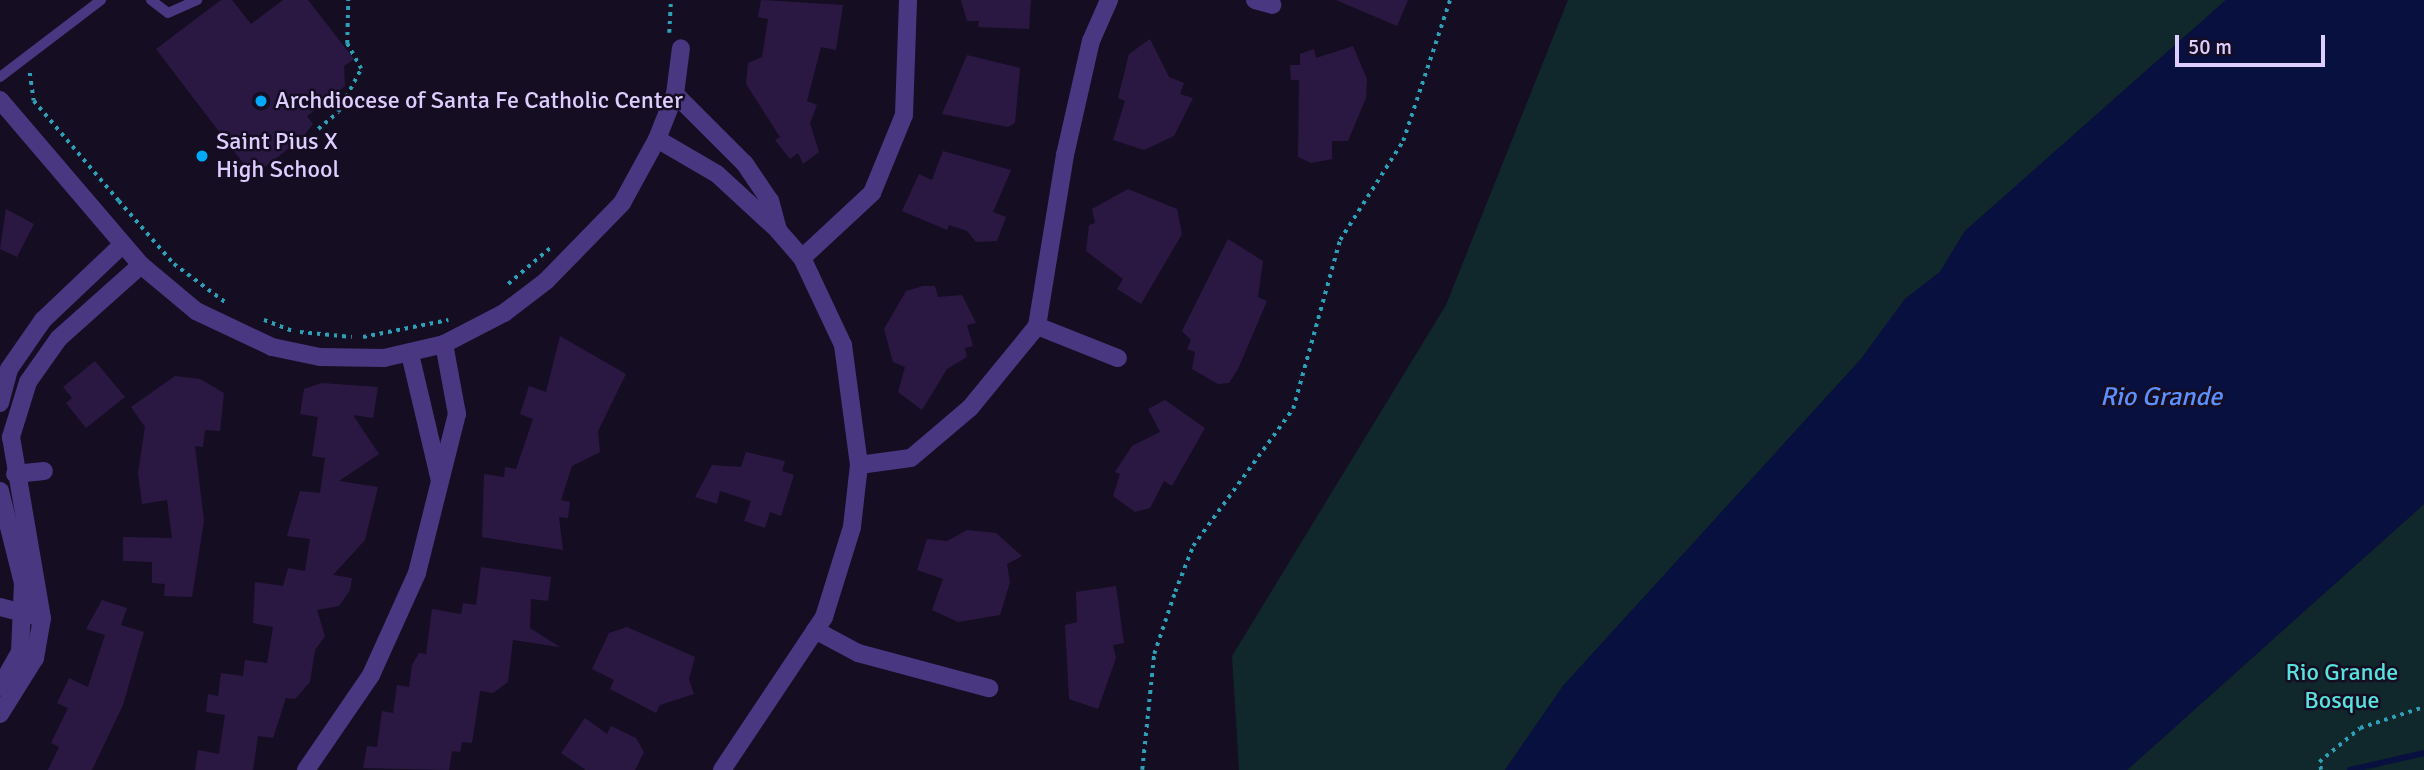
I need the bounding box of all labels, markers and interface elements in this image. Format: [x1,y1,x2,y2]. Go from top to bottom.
scale bar [2179,21,2330,65]
text: 50 m [2188,34,2232,60]
place label: Archdiocese of Santa Fe Catholic Center [275,87,683,115]
marker: Archdiocese of Santa Fe Catholic Center [253,93,269,109]
place label: Saint Pius X High School [216,128,339,184]
marker: Saint Pius X High School [194,148,210,164]
water label: Rio Grande [2100,382,2222,414]
park label: Rio Grande Bosque [2286,659,2398,715]

